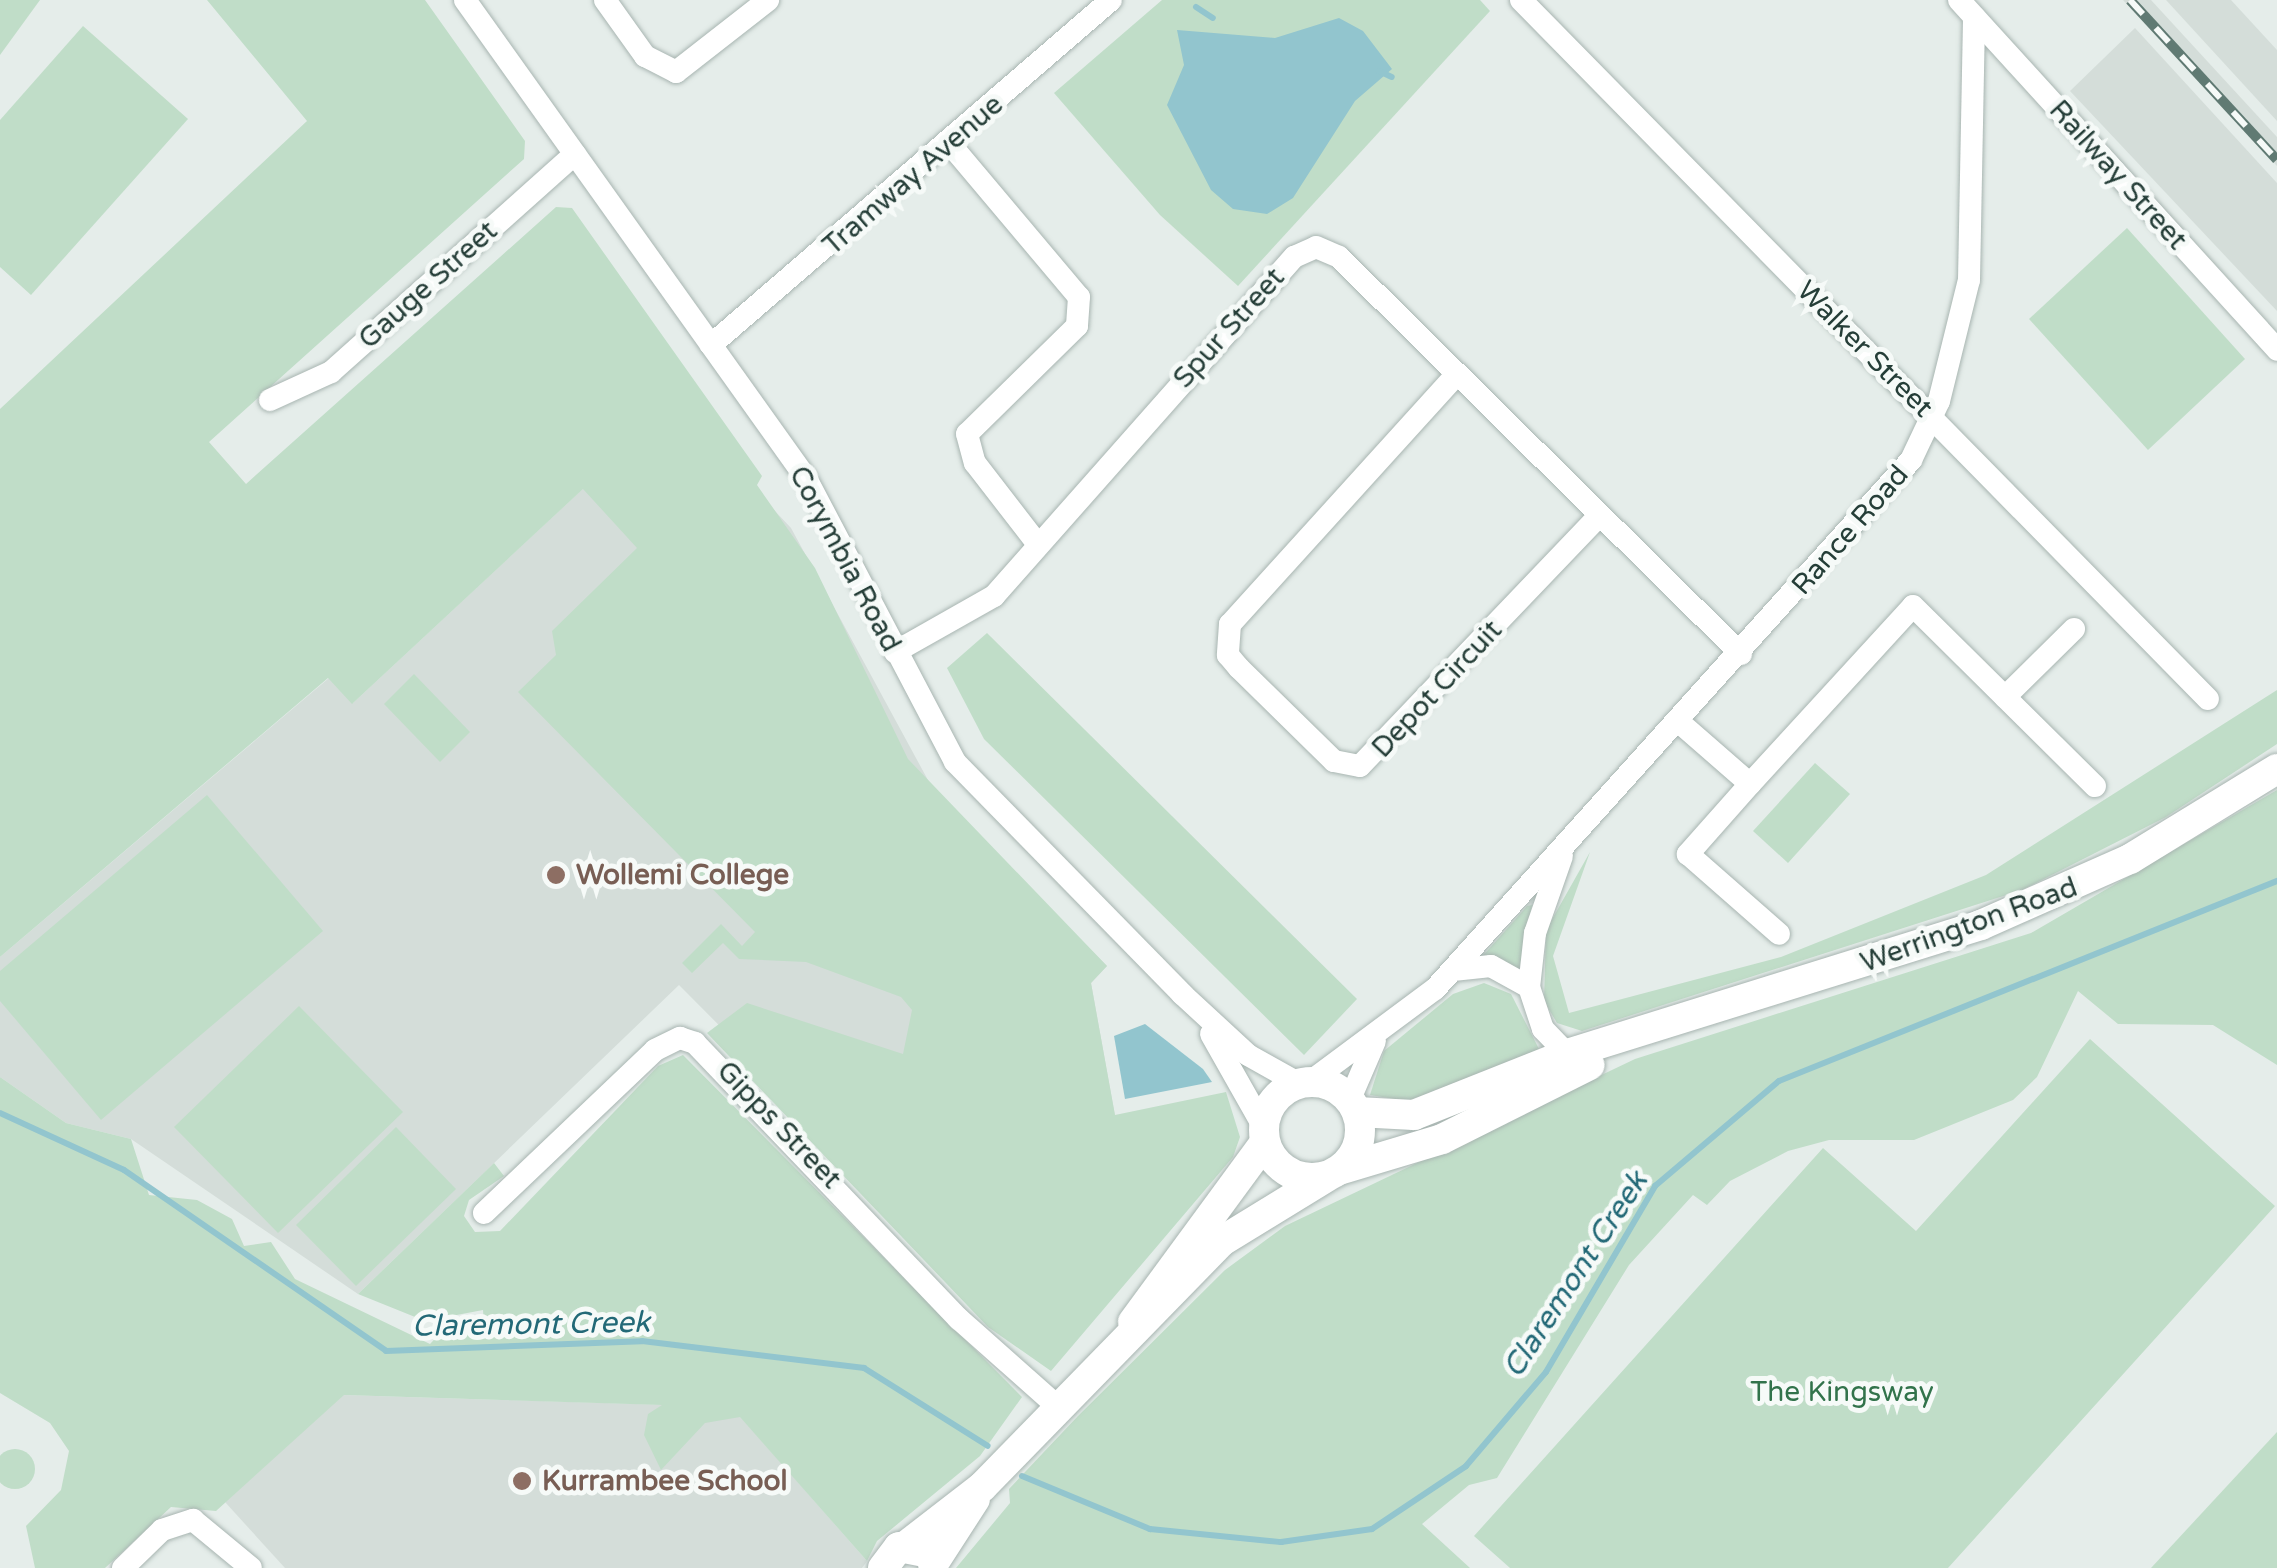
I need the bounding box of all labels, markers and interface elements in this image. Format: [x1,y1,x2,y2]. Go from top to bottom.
street label: Tramway Avenue [816,88,1010,262]
street label: Railway Street [2042,93,2194,257]
street label: Gauge Street [352,214,504,356]
street label: Spur Street [1166,261,1292,395]
street label: Walker Street [1790,274,1940,424]
street label: Rance Road [1784,458,1916,602]
street label: Corymbia Road [782,460,908,658]
street label: Depot Circuit [1365,613,1509,765]
place label: Wollemi College [576,858,789,892]
marker: Wollemi College [545,864,567,886]
street label: Werrington Road [1856,870,2082,980]
street label: Gipps Street [710,1054,848,1196]
water label: Claremont Creek [1496,1165,1656,1385]
water label: Claremont Creek [412,1305,650,1345]
park label: The Kingsway [1750,1375,1934,1409]
place label: Kurrambee School [542,1464,788,1498]
marker: Kurrambee School [511,1470,533,1492]

